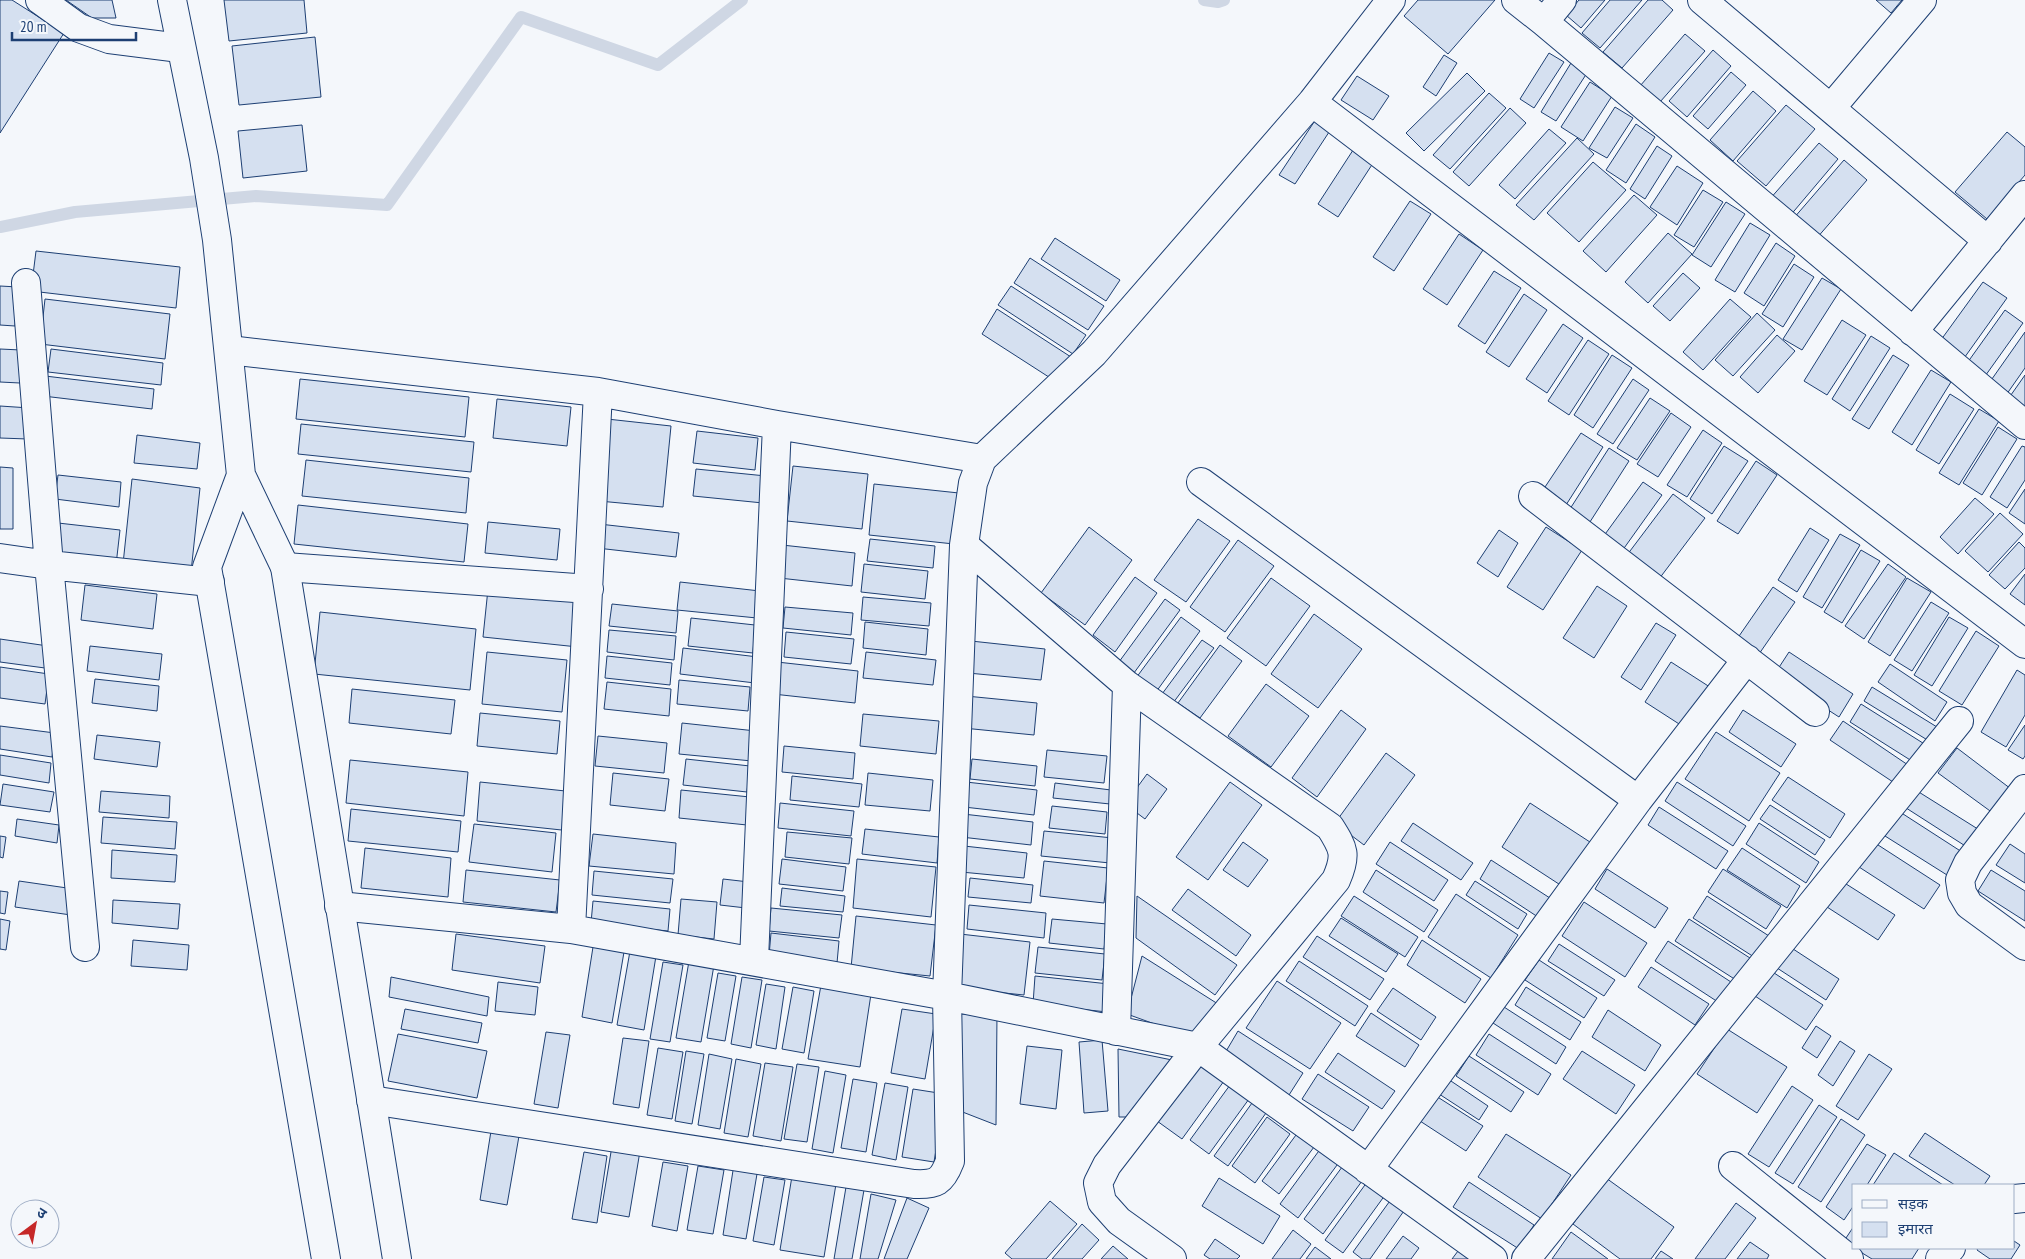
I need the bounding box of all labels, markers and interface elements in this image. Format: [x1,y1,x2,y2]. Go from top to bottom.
scale bar [12,10,136,42]
text: 20 m [20,17,46,36]
legend [1852,1184,2015,1249]
text: सड़क [1898,1194,1928,1213]
north arrow [10,1199,60,1249]
text: उ [34,1203,51,1223]
text: इमारत [1898,1219,1933,1238]

